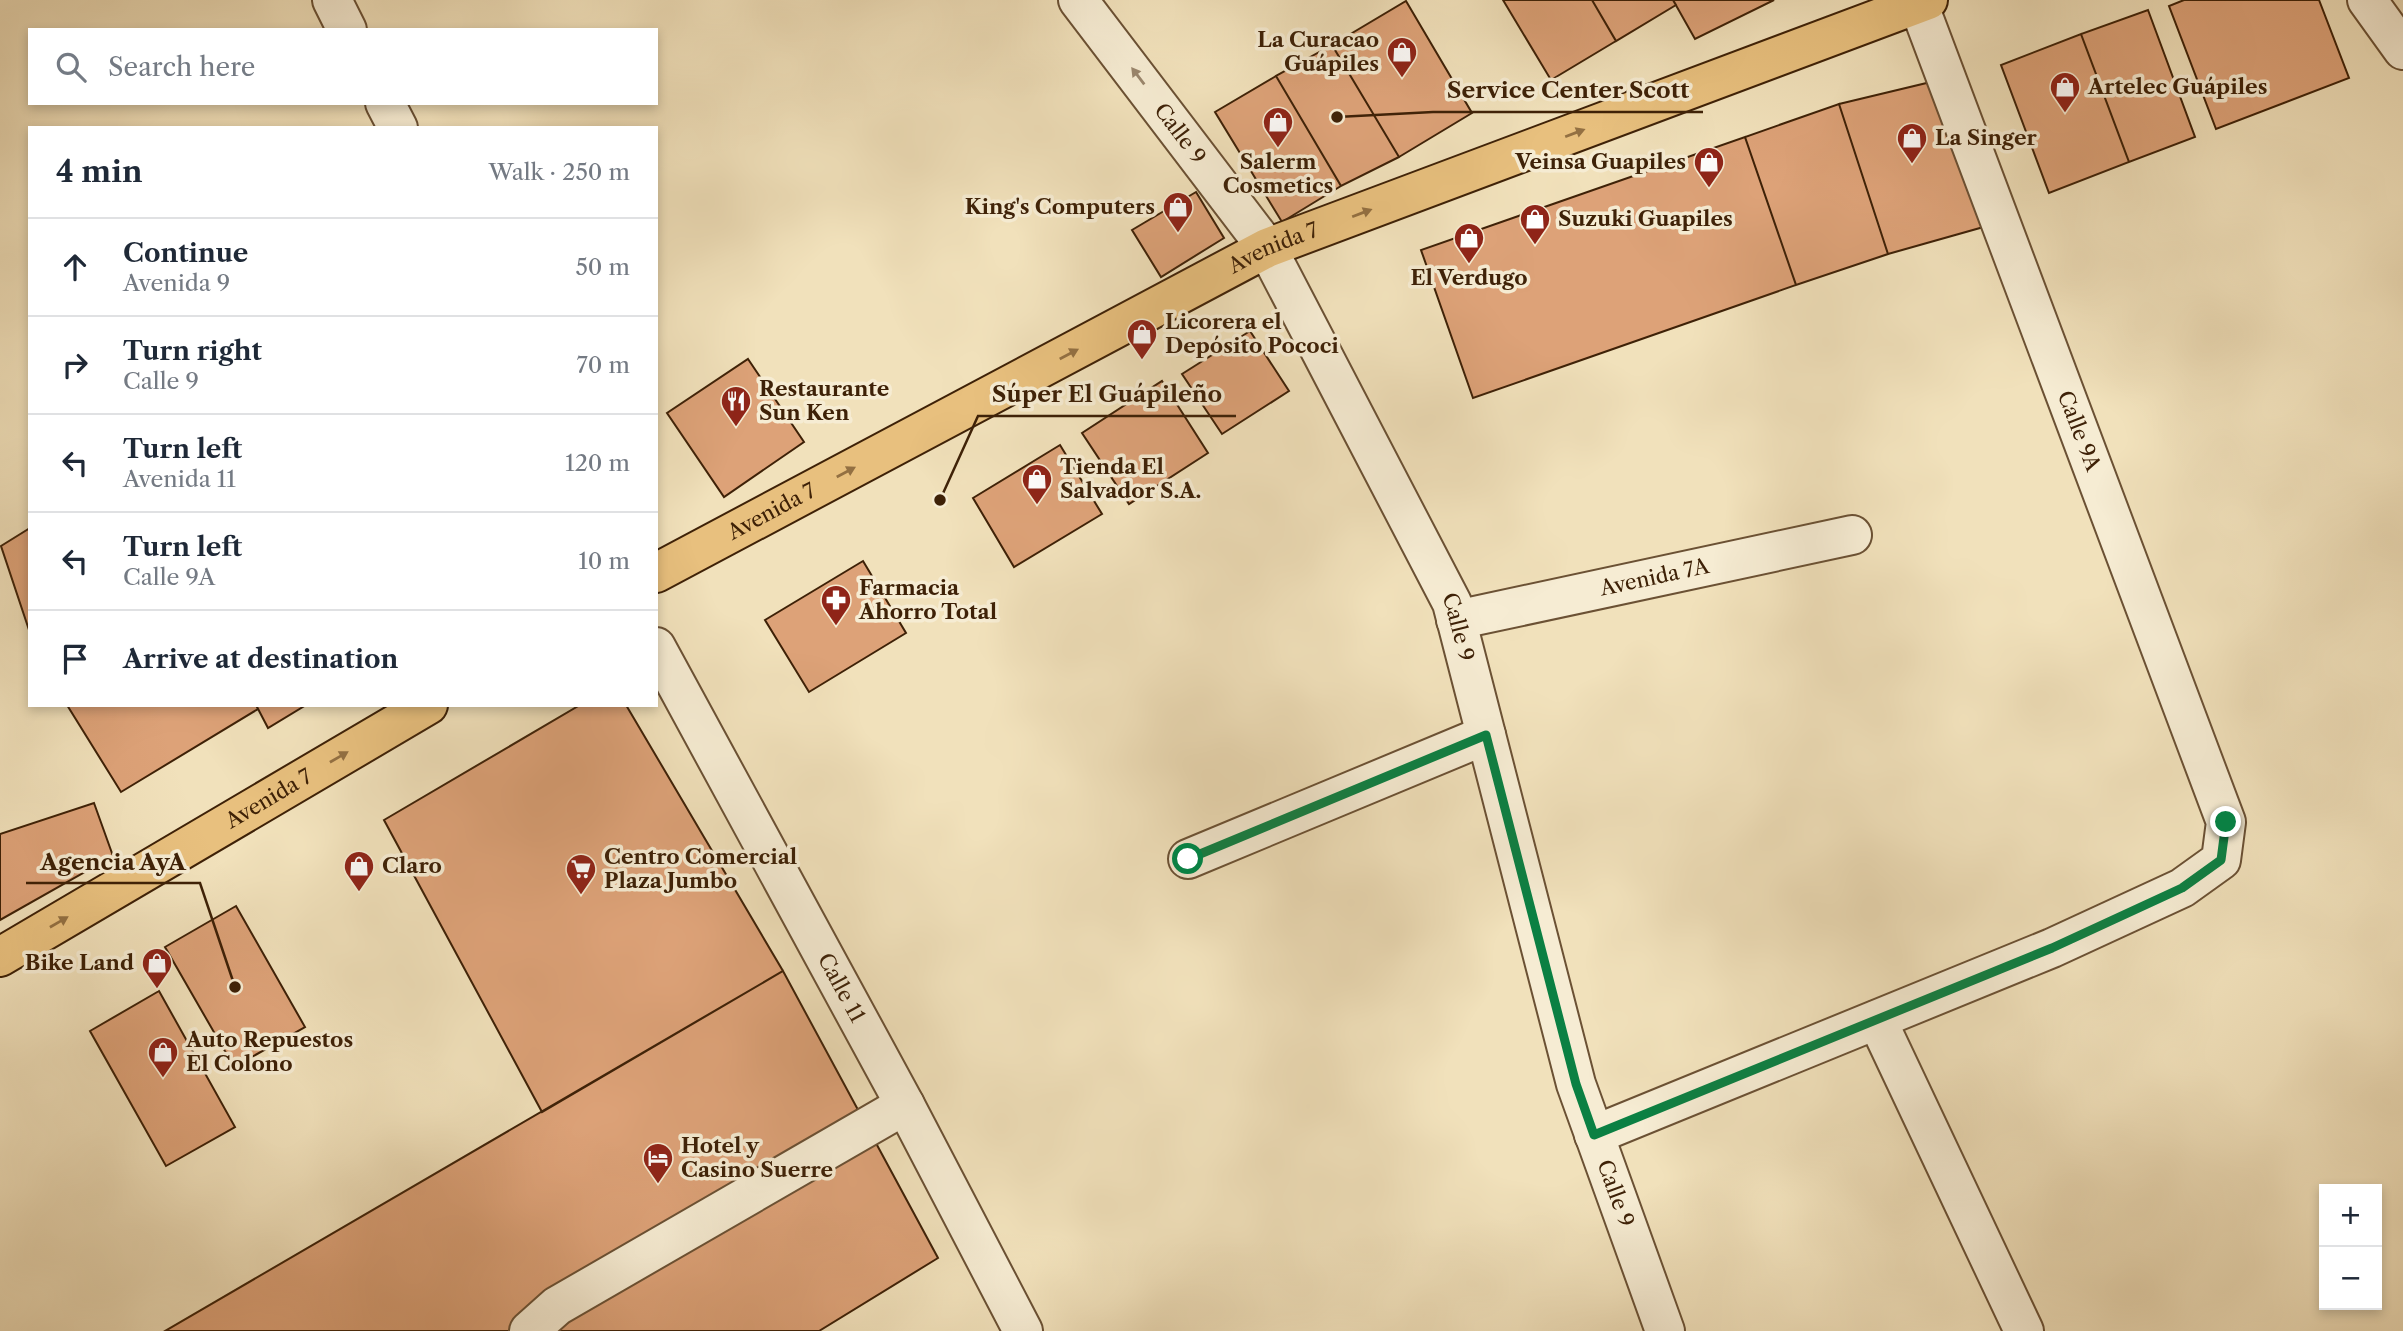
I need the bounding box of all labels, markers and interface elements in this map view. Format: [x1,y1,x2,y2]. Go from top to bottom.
place label: La Curacao Guápiles [1257,27,1379,76]
search box [28,28,658,105]
shop icon: La Curacao Guápiles [1385,35,1419,79]
icon: search [52,48,90,86]
text: Search here [108,51,255,83]
one-way arrow [1130,68,1145,86]
callout: Service Center Scott [1433,68,1703,112]
shop icon: Artelec Guápiles [2048,70,2082,114]
place label: Artelec Guápiles [2087,74,2267,99]
text: Service Center Scott [1447,76,1690,104]
street label: Calle 9 [1149,98,1211,169]
shop icon: Salerm Cosmetics [1261,105,1295,149]
shop icon: La Singer [1895,121,1929,165]
place label: La Singer [1935,125,2038,150]
one-way arrow [1564,127,1585,138]
shop icon: Veinsa Guapiles [1692,145,1726,189]
place label: Salerm Cosmetics [1223,149,1333,198]
place label: Veinsa Guapiles [1514,149,1686,174]
text: 4 min [56,153,142,190]
text: Walk · 250 m [489,158,630,186]
shop icon: King's Computers [1161,190,1195,234]
place label: King's Computers [965,194,1155,219]
shop icon: Suzuki Guapiles [1518,202,1552,246]
place label: Suzuki Guapiles [1558,206,1733,231]
one-way arrow [1351,207,1372,218]
street label: Avenida 7 [1223,217,1322,279]
shop icon: El Verdugo [1452,221,1486,265]
text: Continue [123,237,248,269]
icon: ahead [56,248,94,286]
text: 50 m [575,253,630,281]
place label: El Verdugo [1410,265,1528,290]
text: Avenida 9 [123,269,230,297]
place label: Licorera el Depósito Pococi [1165,309,1339,358]
shop icon: Licorera el Depósito Pococi [1125,317,1159,361]
text: Turn right [123,335,262,367]
icon: right [56,346,94,384]
one-way arrow [1059,348,1079,359]
text: 70 m [577,351,630,379]
text: Calle 9 [123,367,199,395]
callout: Súper El Guápileño [978,372,1236,416]
place label: Restaurante Sun Ken [759,376,889,425]
text: Súper El Guápileño [992,380,1222,408]
restaurant icon: Restaurante Sun Ken [719,384,753,428]
street label: Calle 9A [2053,387,2106,475]
text: Turn left [123,433,242,465]
icon: left [56,444,94,482]
text: 120 m [565,449,630,477]
place label: Tienda El Salvador S.A. [1060,454,1201,503]
shop icon: Tienda El Salvador S.A. [1020,462,1054,506]
text: Avenida 11 [123,465,236,493]
one-way arrow [837,466,856,478]
street label: Avenida 7 [722,477,820,545]
text: Turn left [123,531,242,563]
icon: left [56,542,94,580]
text: 10 m [578,547,630,575]
street label: Avenida 7A [1597,553,1712,601]
text: Calle 9A [123,563,215,591]
place label: Farmacia Ahorro Total [858,575,997,624]
pharmacy icon: Farmacia Ahorro Total [819,583,853,627]
street label: Calle 9 [1437,588,1479,664]
icon: arrive [56,640,94,678]
text: Arrive at destination [123,643,398,675]
one-way arrow [330,751,349,764]
street label: Avenida 7 [220,763,317,834]
route end [2210,806,2241,837]
callout: Agencia AyA [26,839,200,883]
route start [1172,843,1203,874]
place label: Centro Comercial Plaza Jumbo [604,844,797,893]
text: Agencia AyA [39,848,187,876]
shop icon: Claro [342,849,376,893]
supermarket icon: Centro Comercial Plaza Jumbo [564,852,598,896]
place label: Claro [382,853,442,878]
one-way arrow [49,916,68,928]
shop icon: Bike Land [140,946,174,990]
street label: Calle 11 [813,949,871,1027]
place label: Bike Land [25,950,134,975]
place label: Auto Repuestos El Colono [185,1027,353,1076]
shop icon: Auto Repuestos El Colono [146,1035,180,1079]
place label: Hotel y Casino Suerre [681,1133,833,1182]
hotel icon: Hotel y Casino Suerre [641,1141,675,1185]
street label: Calle 9 [1592,1156,1639,1230]
map controls [2319,1184,2382,1310]
button: + [2319,1184,2382,1247]
button: − [2319,1247,2382,1310]

